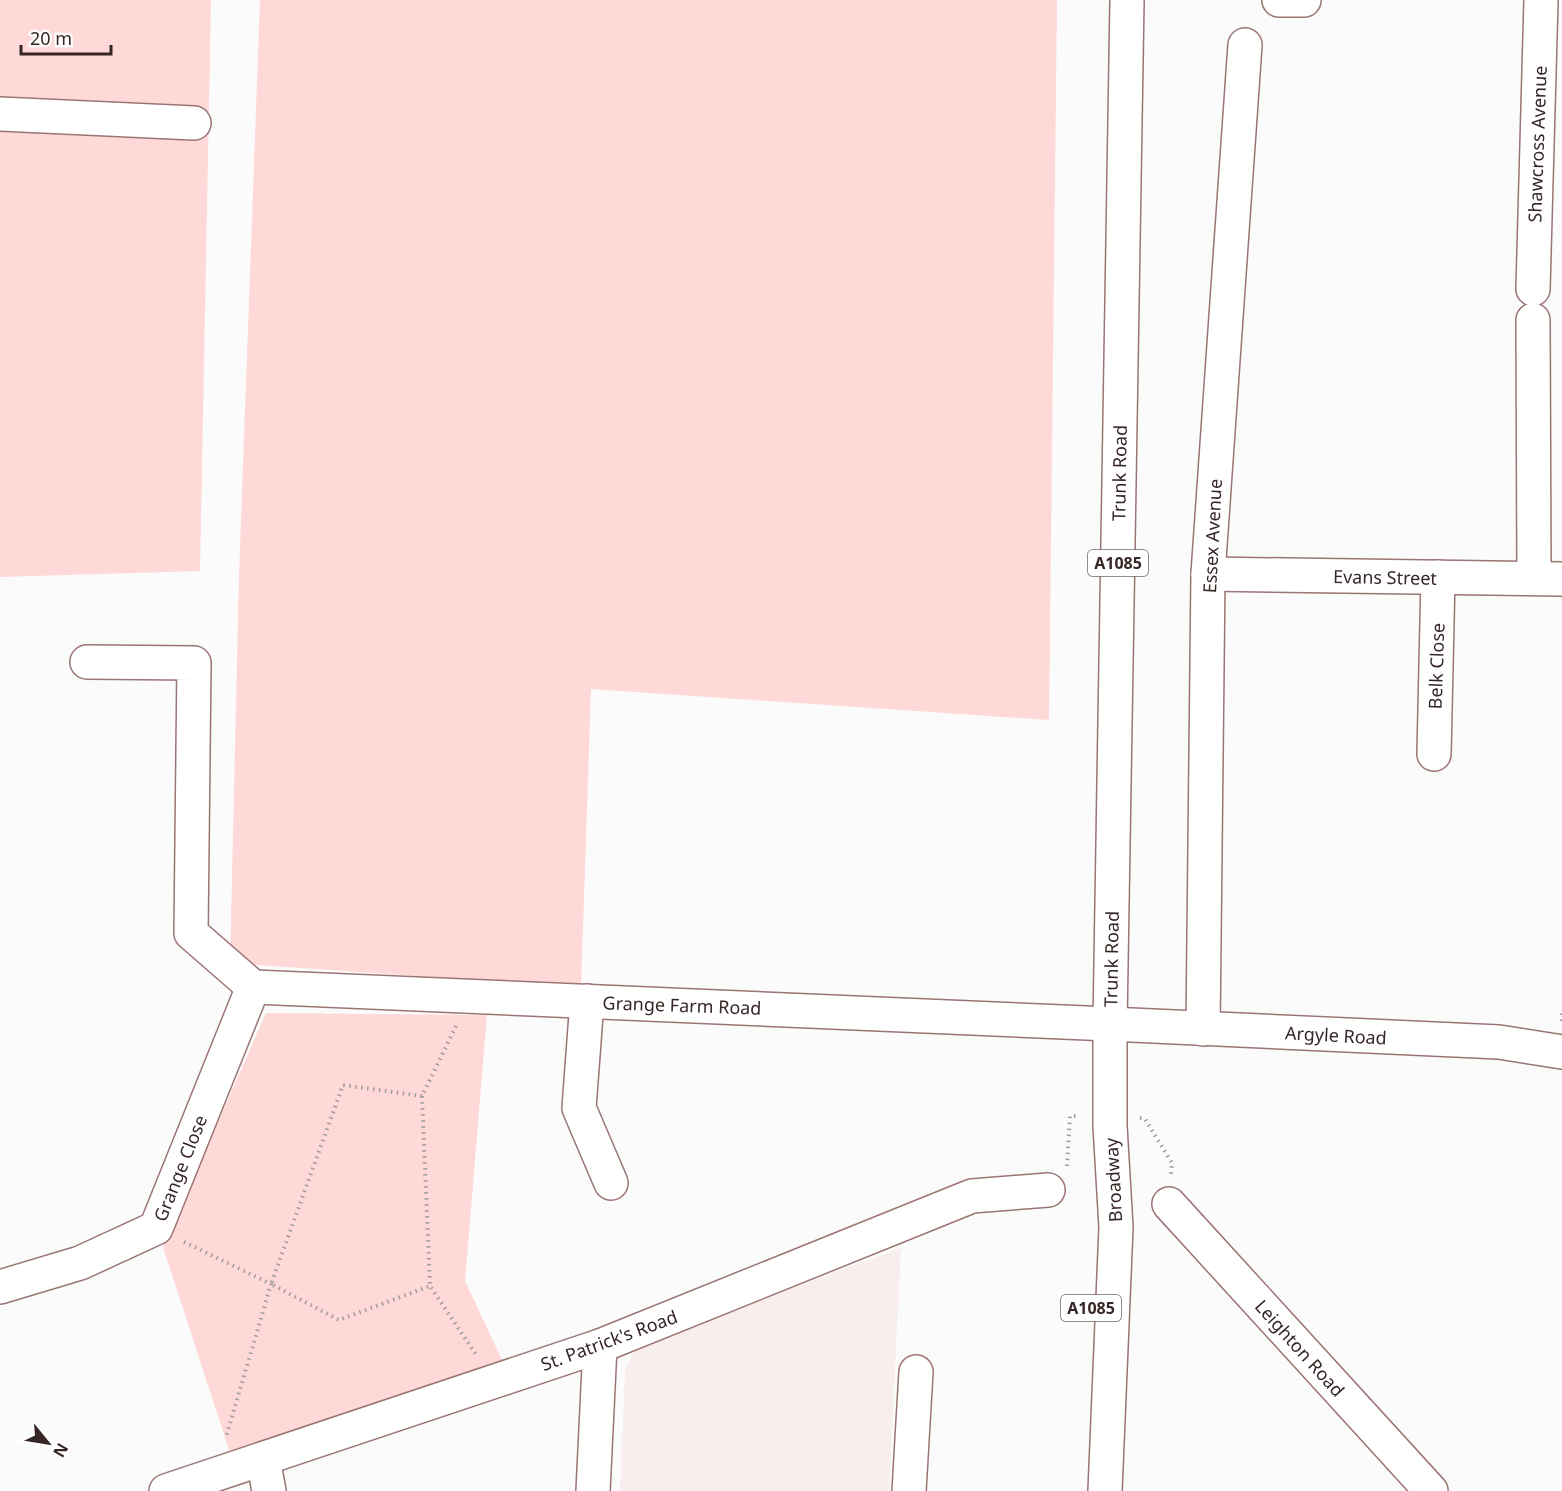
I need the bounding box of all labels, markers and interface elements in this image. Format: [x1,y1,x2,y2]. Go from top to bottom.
scale bar [21,18,111,56]
text: 20 m [30,26,72,50]
street label: Shawcross Avenue [1522,65,1552,223]
street label: Trunk Road [1106,425,1132,521]
street label: Essex Avenue [1197,478,1227,594]
road number: A1085 [1088,550,1148,576]
street label: Evans Street [1333,564,1438,590]
street label: Belk Close [1422,622,1450,710]
street label: Trunk Road [1098,911,1124,1007]
street label: Grange Farm Road [602,990,762,1020]
street label: Argyle Road [1285,1020,1387,1050]
street label: Grange Close [148,1111,212,1225]
street label: Broadway [1099,1136,1127,1223]
street label: Leighton Road [1250,1294,1350,1402]
road number: A1085 [1061,1295,1121,1321]
street label: St. Patrick's Road [537,1304,681,1376]
north arrow [18,1413,78,1473]
text: N [48,1439,74,1462]

